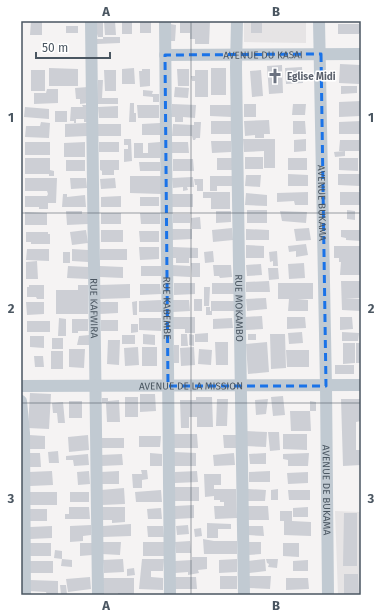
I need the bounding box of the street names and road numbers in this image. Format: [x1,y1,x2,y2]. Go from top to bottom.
street label: AVENUE DU KASAI [223,49,303,62]
street label: AVENUE BUKAMA [315,165,328,241]
street label: RUE MOKAMBO [232,274,245,342]
street label: RUE KABEMBE [160,276,173,340]
street label: RUE KAFWIRA [87,278,100,338]
street label: AVENUE DE LA MISSION [139,380,243,393]
street label: AVENUE DE BUKAMA [320,445,332,535]

